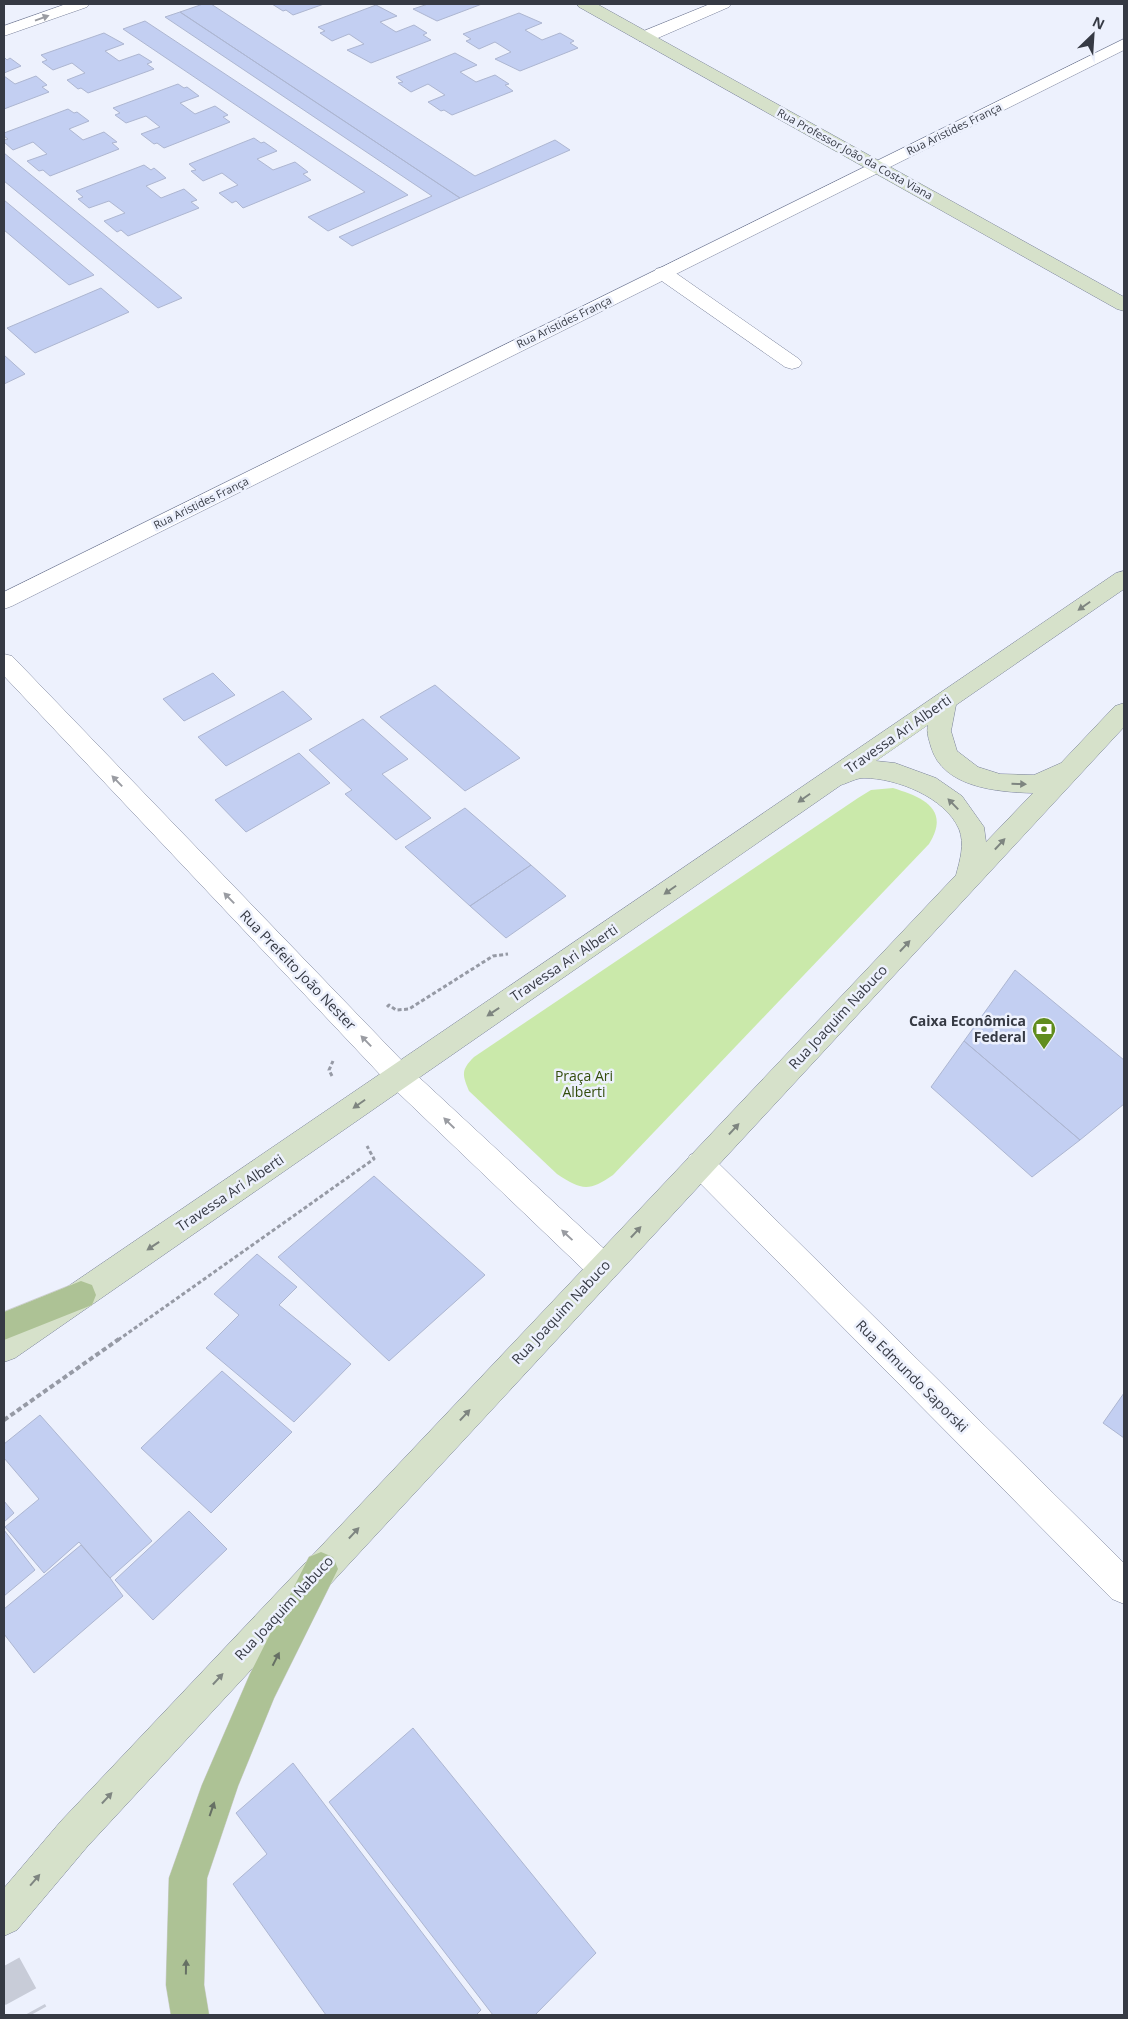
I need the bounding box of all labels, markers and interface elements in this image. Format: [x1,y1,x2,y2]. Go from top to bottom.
north arrow [1068,10,1118,60]
text: N [1090,12,1108,34]
one-way arrow [35,13,50,21]
street label: Rua Aristides França [904,99,1004,158]
street label: Rua Professor João da Costa Viana [775,104,936,203]
street label: Rua Aristides França [514,292,614,351]
street label: Rua Aristides França [151,473,251,532]
one-way arrow [1077,601,1091,611]
street label: Travessa Ari Alberti [841,690,955,777]
one-way arrow [111,775,123,787]
one-way arrow [1011,780,1027,788]
one-way arrow [797,793,811,803]
one-way arrow [947,798,959,810]
one-way arrow [994,839,1006,851]
one-way arrow [663,886,677,895]
one-way arrow [223,892,235,904]
street label: Rua Prefeito João Nester [236,906,361,1034]
street label: Travessa Ari Alberti [506,920,621,1006]
one-way arrow [899,941,911,953]
street label: Rua Joaquim Nabuco [784,960,891,1073]
one-way arrow [486,1007,499,1017]
place label: Caixa Econômica Federal [909,1011,1026,1046]
bank icon: Caixa Econômica Federal [1031,1016,1057,1050]
one-way arrow [360,1035,372,1047]
park label: Praça Ari Alberti [555,1066,613,1101]
one-way arrow [353,1099,366,1109]
one-way arrow [443,1117,455,1129]
one-way arrow [728,1123,740,1135]
street label: Travessa Ari Alberti [172,1150,287,1236]
one-way arrow [631,1226,642,1239]
one-way arrow [562,1229,574,1241]
one-way arrow [147,1241,160,1251]
street label: Rua Joaquim Nabuco [507,1255,614,1368]
street label: Rua Edmundo Saporski [852,1315,973,1436]
one-way arrow [459,1409,471,1421]
one-way arrow [348,1528,360,1540]
street label: Rua Joaquim Nabuco [230,1551,337,1664]
one-way arrow [272,1652,280,1666]
one-way arrow [212,1674,224,1686]
one-way arrow [101,1793,113,1805]
one-way arrow [209,1801,216,1816]
one-way arrow [30,1873,41,1886]
one-way arrow [182,1959,190,1975]

